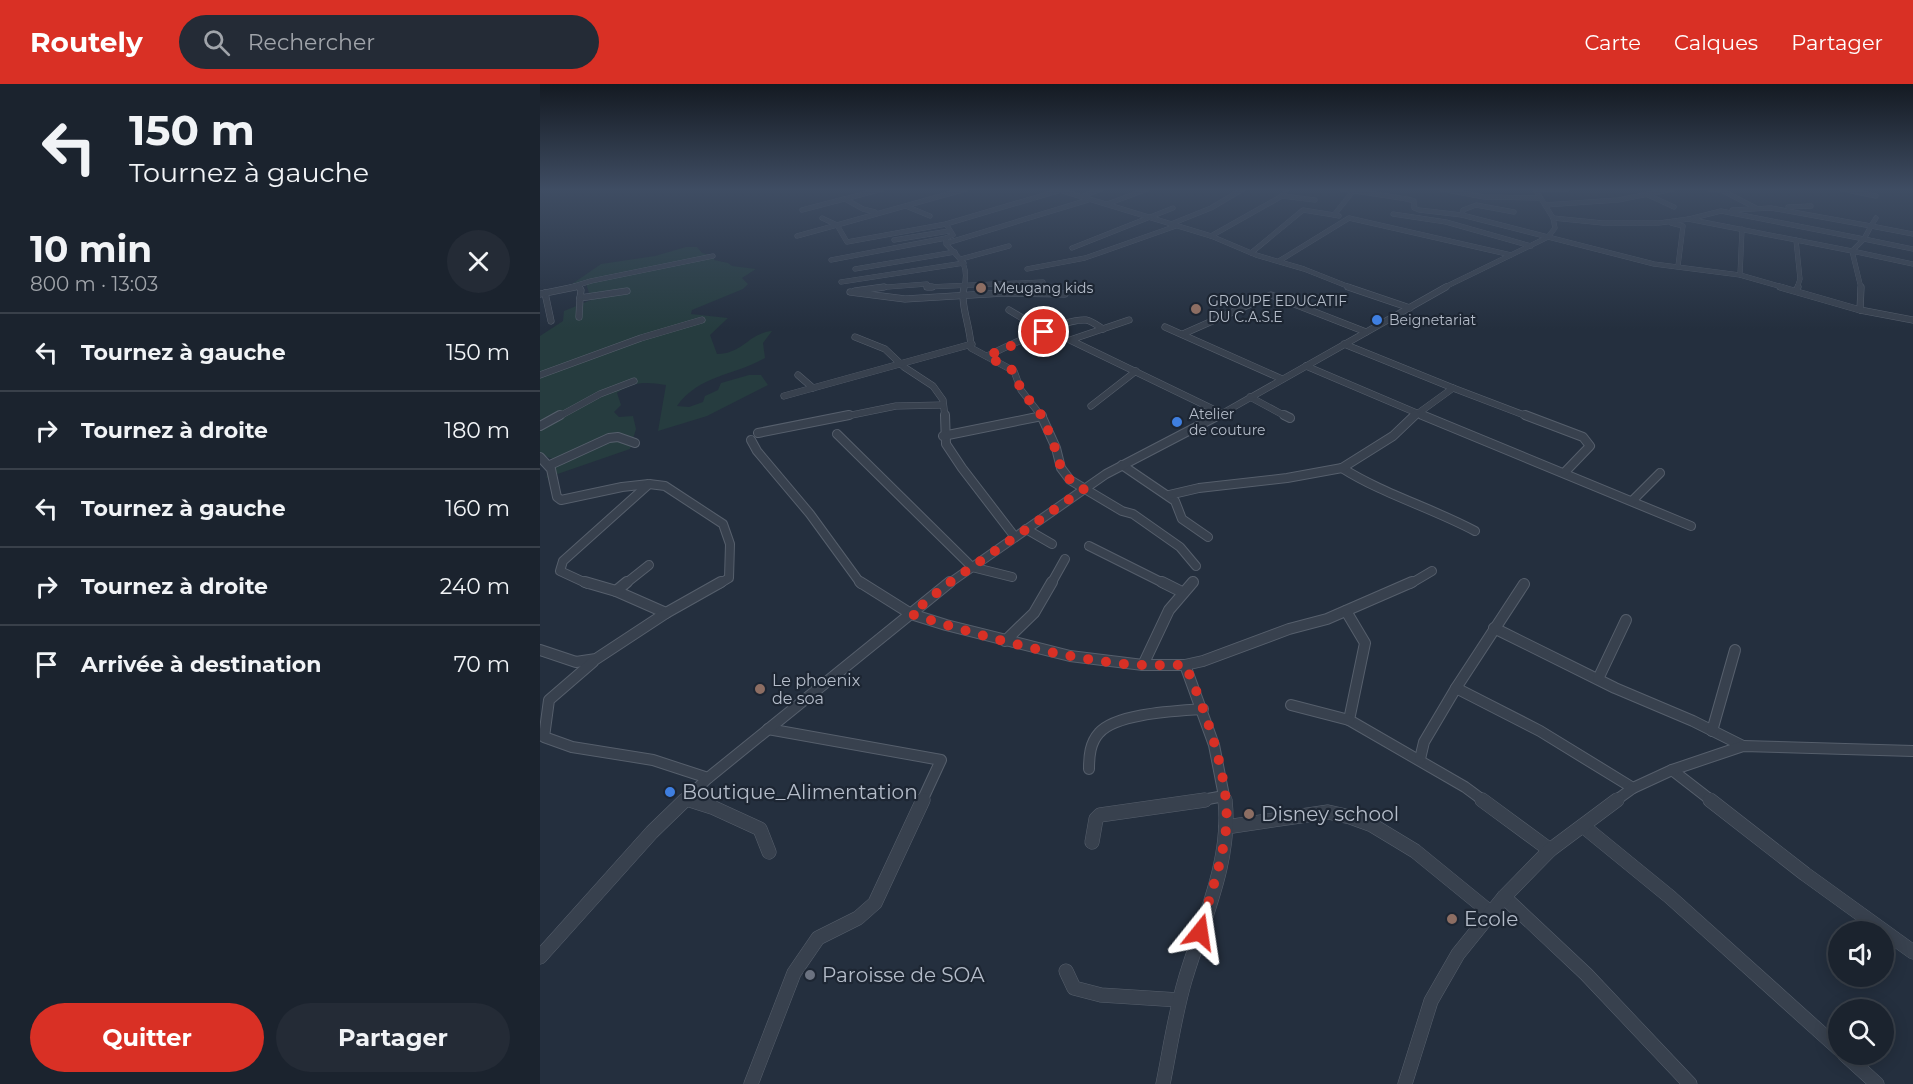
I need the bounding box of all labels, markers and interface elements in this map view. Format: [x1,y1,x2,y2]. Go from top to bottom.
search box [179,15,599,69]
text: Routely [30,25,143,59]
icon: search [200,26,233,59]
text: Rechercher [248,29,375,56]
text: Carte [1584,30,1641,55]
text: Calques [1674,30,1758,55]
text: Partager [1791,30,1883,55]
text: 150 m [129,104,255,156]
icon: left [30,108,108,186]
text: Tournez à gauche [129,156,369,189]
text: 10 min [30,227,152,271]
button: close [447,230,510,293]
text: 800 m · 13:03 [30,272,158,296]
place label: Meugang kids [993,279,1093,297]
marker: Meugang kids [974,281,988,295]
place label: GROUPE EDUCATIF DU C.A.S.E [1208,292,1347,326]
marker: GROUPE EDUCATIF DU C.A.S.E [1189,302,1203,316]
pin [1018,306,1069,357]
place label: Beignetariat [1389,311,1476,329]
marker: Beignetariat [1370,313,1384,327]
icon: arrive [1027,315,1060,348]
icon: left [30,336,63,369]
text: Tournez à gauche [81,339,286,366]
text: 150 m [446,339,510,366]
place label: Atelier de couture [1189,405,1266,439]
icon: right [30,414,63,447]
marker: Atelier de couture [1170,415,1184,429]
text: Tournez à droite [81,417,268,444]
text: 180 m [444,417,510,444]
icon: left [30,492,63,525]
text: Tournez à gauche [81,495,286,522]
text: 160 m [445,495,510,522]
icon: right [30,570,63,603]
text: Tournez à droite [81,573,268,600]
text: 240 m [440,573,510,600]
icon: arrive [30,648,63,681]
text: Arrivée à destination [81,651,321,678]
text: 70 m [454,651,510,678]
place label: Le phoenix de soa [772,671,861,708]
marker: Le phoenix de soa [753,682,767,696]
place label: Boutique_Alimentation [682,780,918,804]
marker: Boutique_Alimentation [663,785,677,799]
place label: Disney school [1261,802,1399,826]
marker: Disney school [1242,807,1256,821]
position arrow [1168,900,1232,964]
place label: Ecole [1464,907,1518,931]
marker: Ecole [1445,912,1459,926]
map controls [1828,921,1894,1065]
button: sound [1828,921,1894,987]
place label: Paroisse de SOA [822,963,985,987]
marker: Paroisse de SOA [803,968,817,982]
button: search [1828,999,1894,1065]
button: Quitter [30,1003,264,1072]
button: Partager [276,1003,510,1072]

